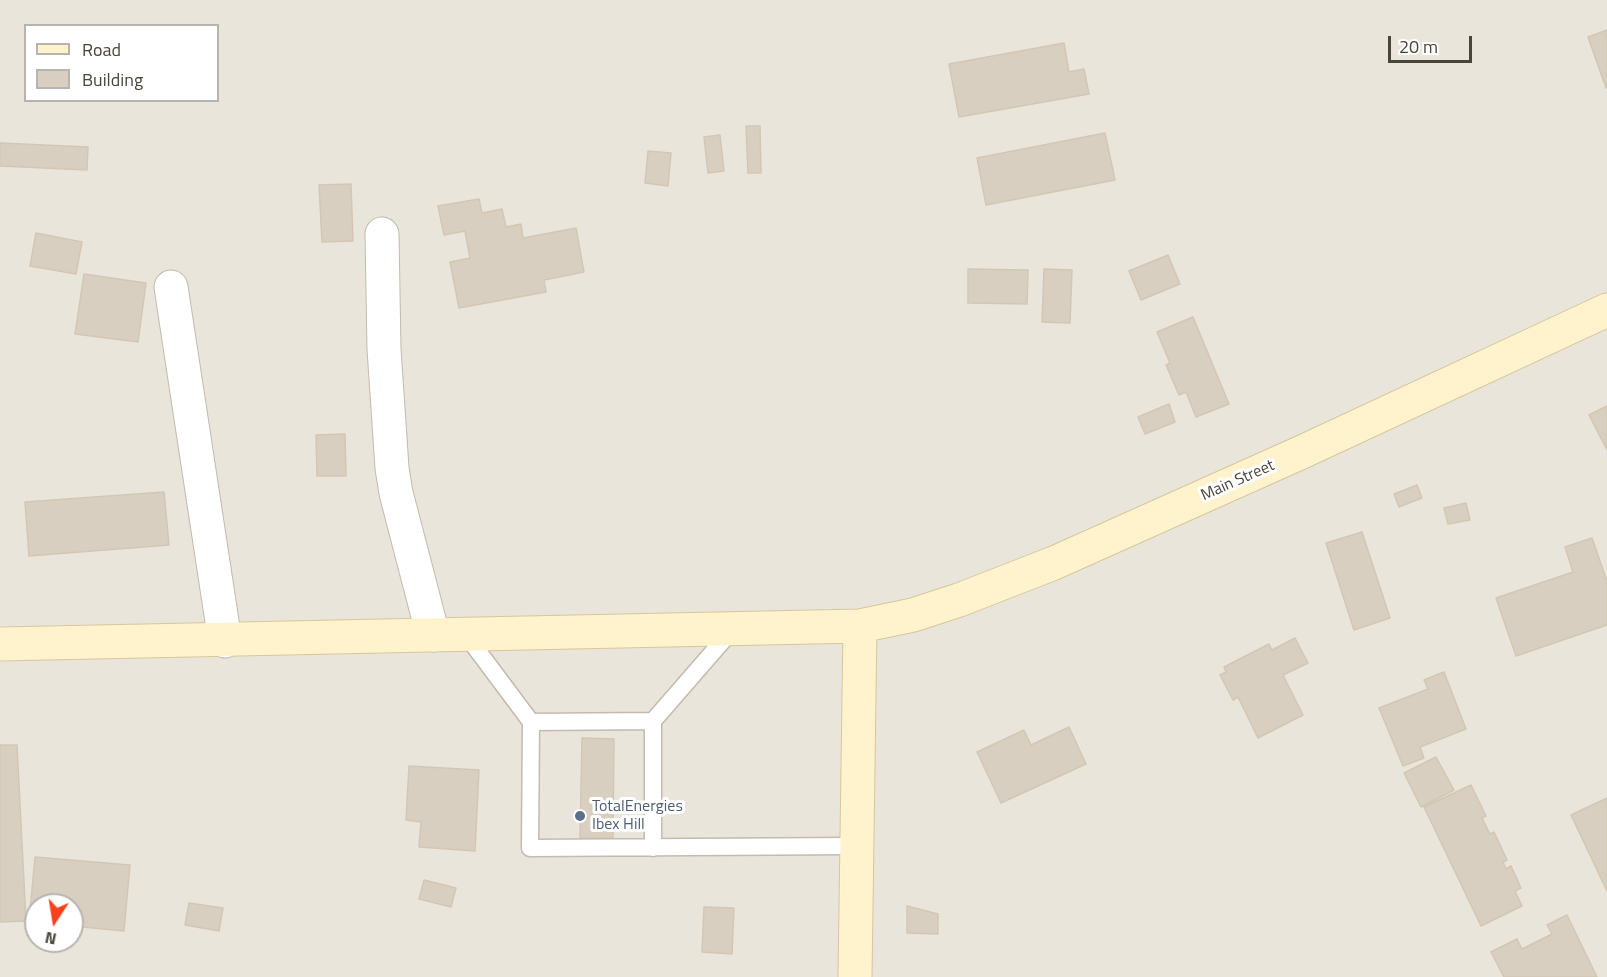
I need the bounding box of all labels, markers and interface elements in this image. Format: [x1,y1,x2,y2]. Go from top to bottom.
legend [24,24,219,102]
scale bar [1391,24,1475,62]
text: 20 m [1399,33,1438,60]
text: Road [82,36,121,63]
text: Building [82,66,143,93]
street label: Main Street [1198,456,1278,506]
place label: TotalEnergies Ibex Hill [592,797,683,835]
marker: TotalEnergies Ibex Hill [573,809,587,823]
north arrow [24,893,84,953]
text: N [43,926,59,952]

